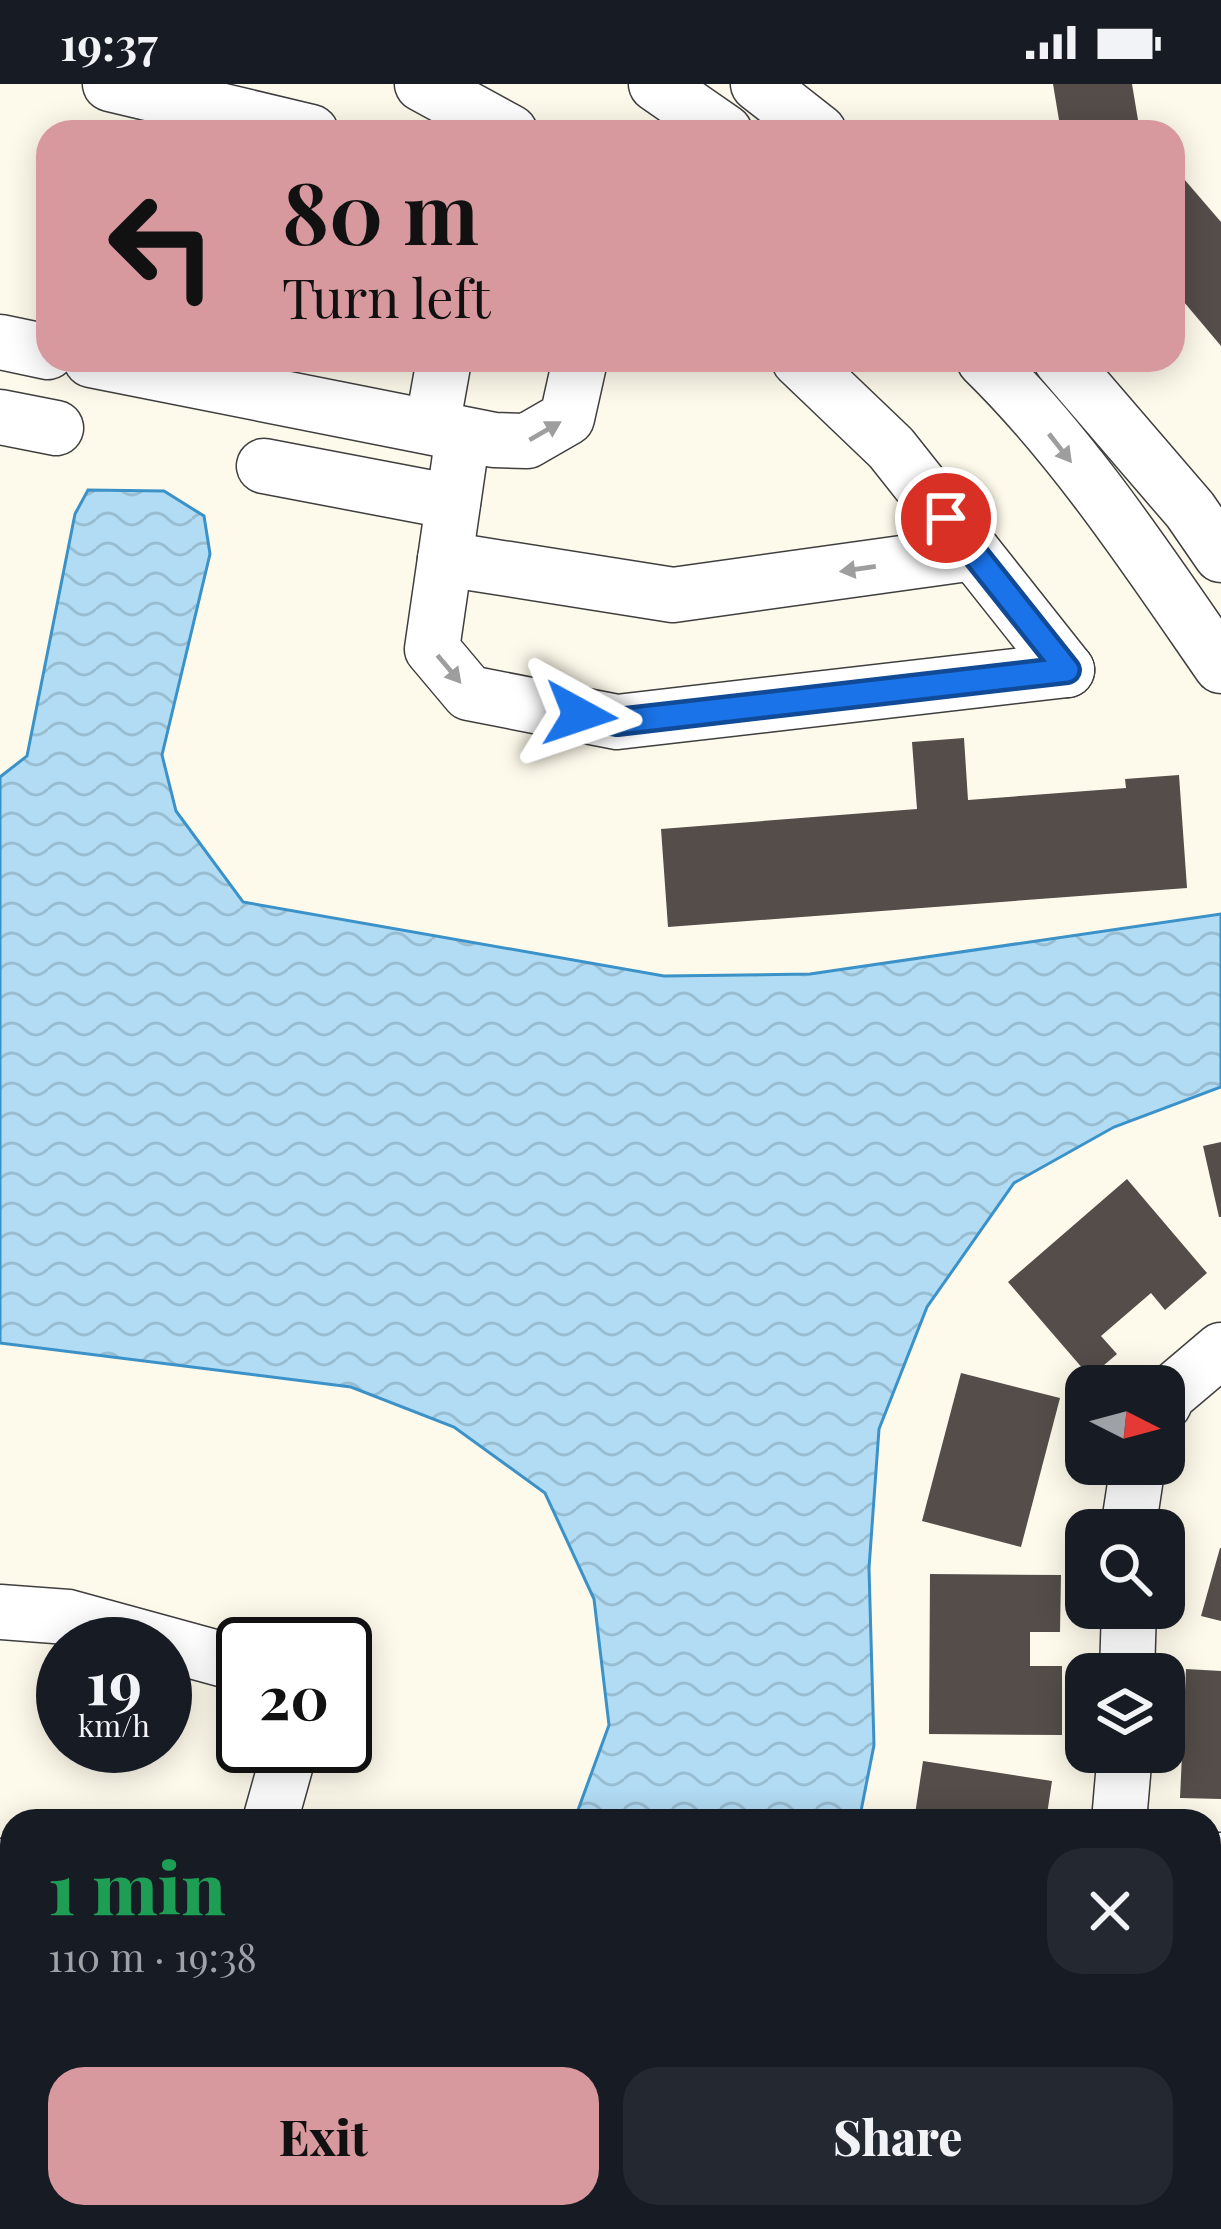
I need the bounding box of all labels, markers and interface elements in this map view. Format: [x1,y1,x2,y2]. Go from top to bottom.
text: 19:37 [60,12,158,72]
text: 80 m [282,154,479,266]
icon: left [84,168,240,324]
text: Turn left [282,261,491,333]
one-way arrow [528,421,561,442]
one-way arrow [1047,433,1072,464]
pin [895,467,997,569]
icon: arrive [913,485,979,551]
one-way arrow [839,560,877,579]
position arrow [517,652,643,778]
one-way arrow [436,654,462,685]
north arrow [1065,1365,1185,1485]
map controls [1065,1365,1185,1773]
button: search [1065,1509,1185,1629]
speed limit sign: 20 [216,1617,372,1773]
text: 19 [86,1640,142,1720]
button: layers [1065,1653,1185,1773]
text: km/h [78,1705,150,1745]
text: 1 min [48,1837,226,1933]
button: close [1047,1848,1173,1974]
text: 110 m · 19:38 [48,1930,257,1982]
button: Exit [48,2067,599,2205]
button: Share [623,2067,1173,2205]

